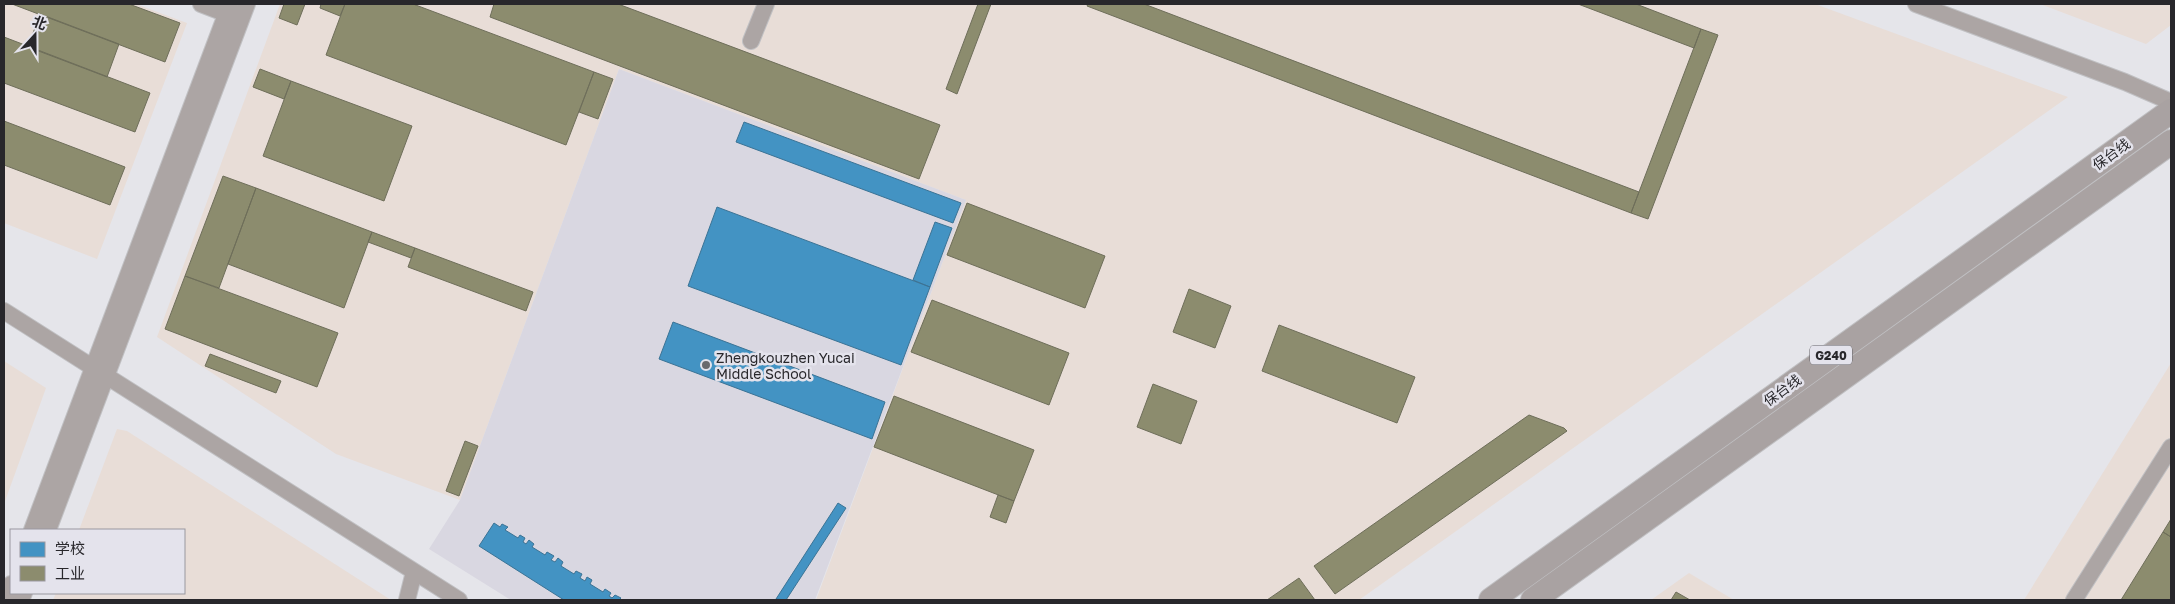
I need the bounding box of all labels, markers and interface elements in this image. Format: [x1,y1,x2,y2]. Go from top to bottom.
north arrow [10,10,60,60]
text: 北 [30,12,49,33]
street label: 保台线 [2089,135,2133,173]
road number: G240 [1810,346,1852,364]
place label: Zhengkouzhen Yucai Middle School [716,349,855,382]
marker: Zhengkouzhen Yucai Middle School [700,359,712,371]
street label: 保台线 [1760,371,1804,409]
legend [10,529,185,594]
text: 学校 [55,539,85,557]
text: 工业 [55,564,85,582]

